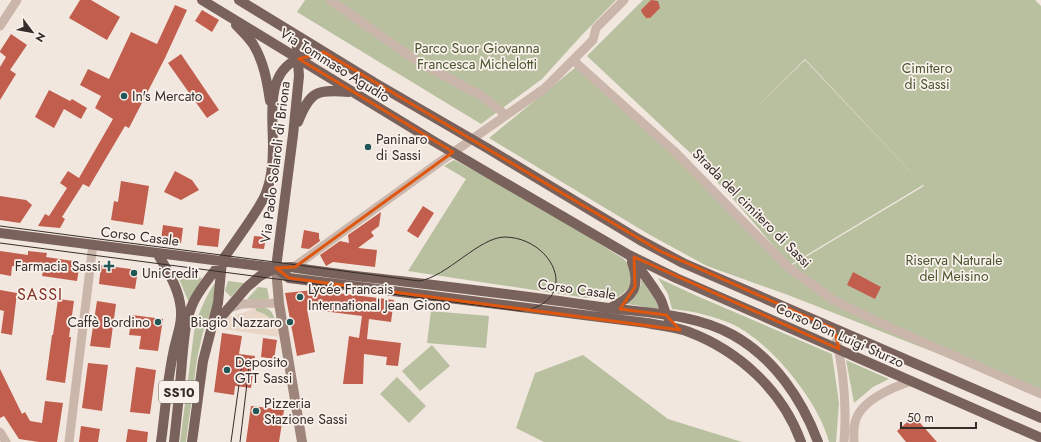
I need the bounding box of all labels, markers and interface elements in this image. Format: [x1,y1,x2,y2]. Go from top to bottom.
north arrow [12,12,52,52]
street label: Via Tommaso Agudio [276,23,394,107]
text: N [31,29,50,45]
park label: Parco Suor Giovanna Francesca Michelotti [414,38,540,74]
park label: Cimitero di Sassi [902,58,953,94]
street label: Via Paolo Solaroli di Briona [255,80,295,244]
place label: In's Mercato [132,86,203,106]
marker: In's Mercato [119,91,129,101]
place label: Paninaro di Sassi [376,129,428,165]
marker: Paninaro di Sassi [363,142,373,152]
street label: Strada del cimitero di Sassi [688,144,816,272]
street label: Corso Casale [100,221,180,251]
park label: Riserva Naturale del Meisino [906,250,1002,286]
place label: Farmacia Sassi [15,256,101,276]
marker: Farmacia Sassi [104,261,114,271]
place label: UniCredit [142,263,199,283]
marker: UniCredit [129,268,139,278]
street label: Corso Casale [537,274,617,304]
place label: Lycée Francais International Jean Giono [308,279,451,315]
district label: SASSI [17,283,63,306]
marker: Lycée Francais International Jean Giono [295,292,305,302]
street label: Corso Don Luigi Sturzo [773,298,908,372]
place label: Caffè Bordino [67,312,150,332]
place label: Biagio Nazzaro [190,312,282,332]
marker: Caffè Bordino [153,317,163,327]
marker: Biagio Nazzaro [285,317,295,327]
place label: Deposito GTT Sassi [235,352,292,388]
marker: Deposito GTT Sassi [222,365,232,375]
road number: SS10 [159,381,199,403]
place label: Pizzeria Stazione Sassi [264,393,348,429]
scale bar [901,404,976,430]
marker: Pizzeria Stazione Sassi [251,406,261,416]
text: 50 m [907,409,934,427]

